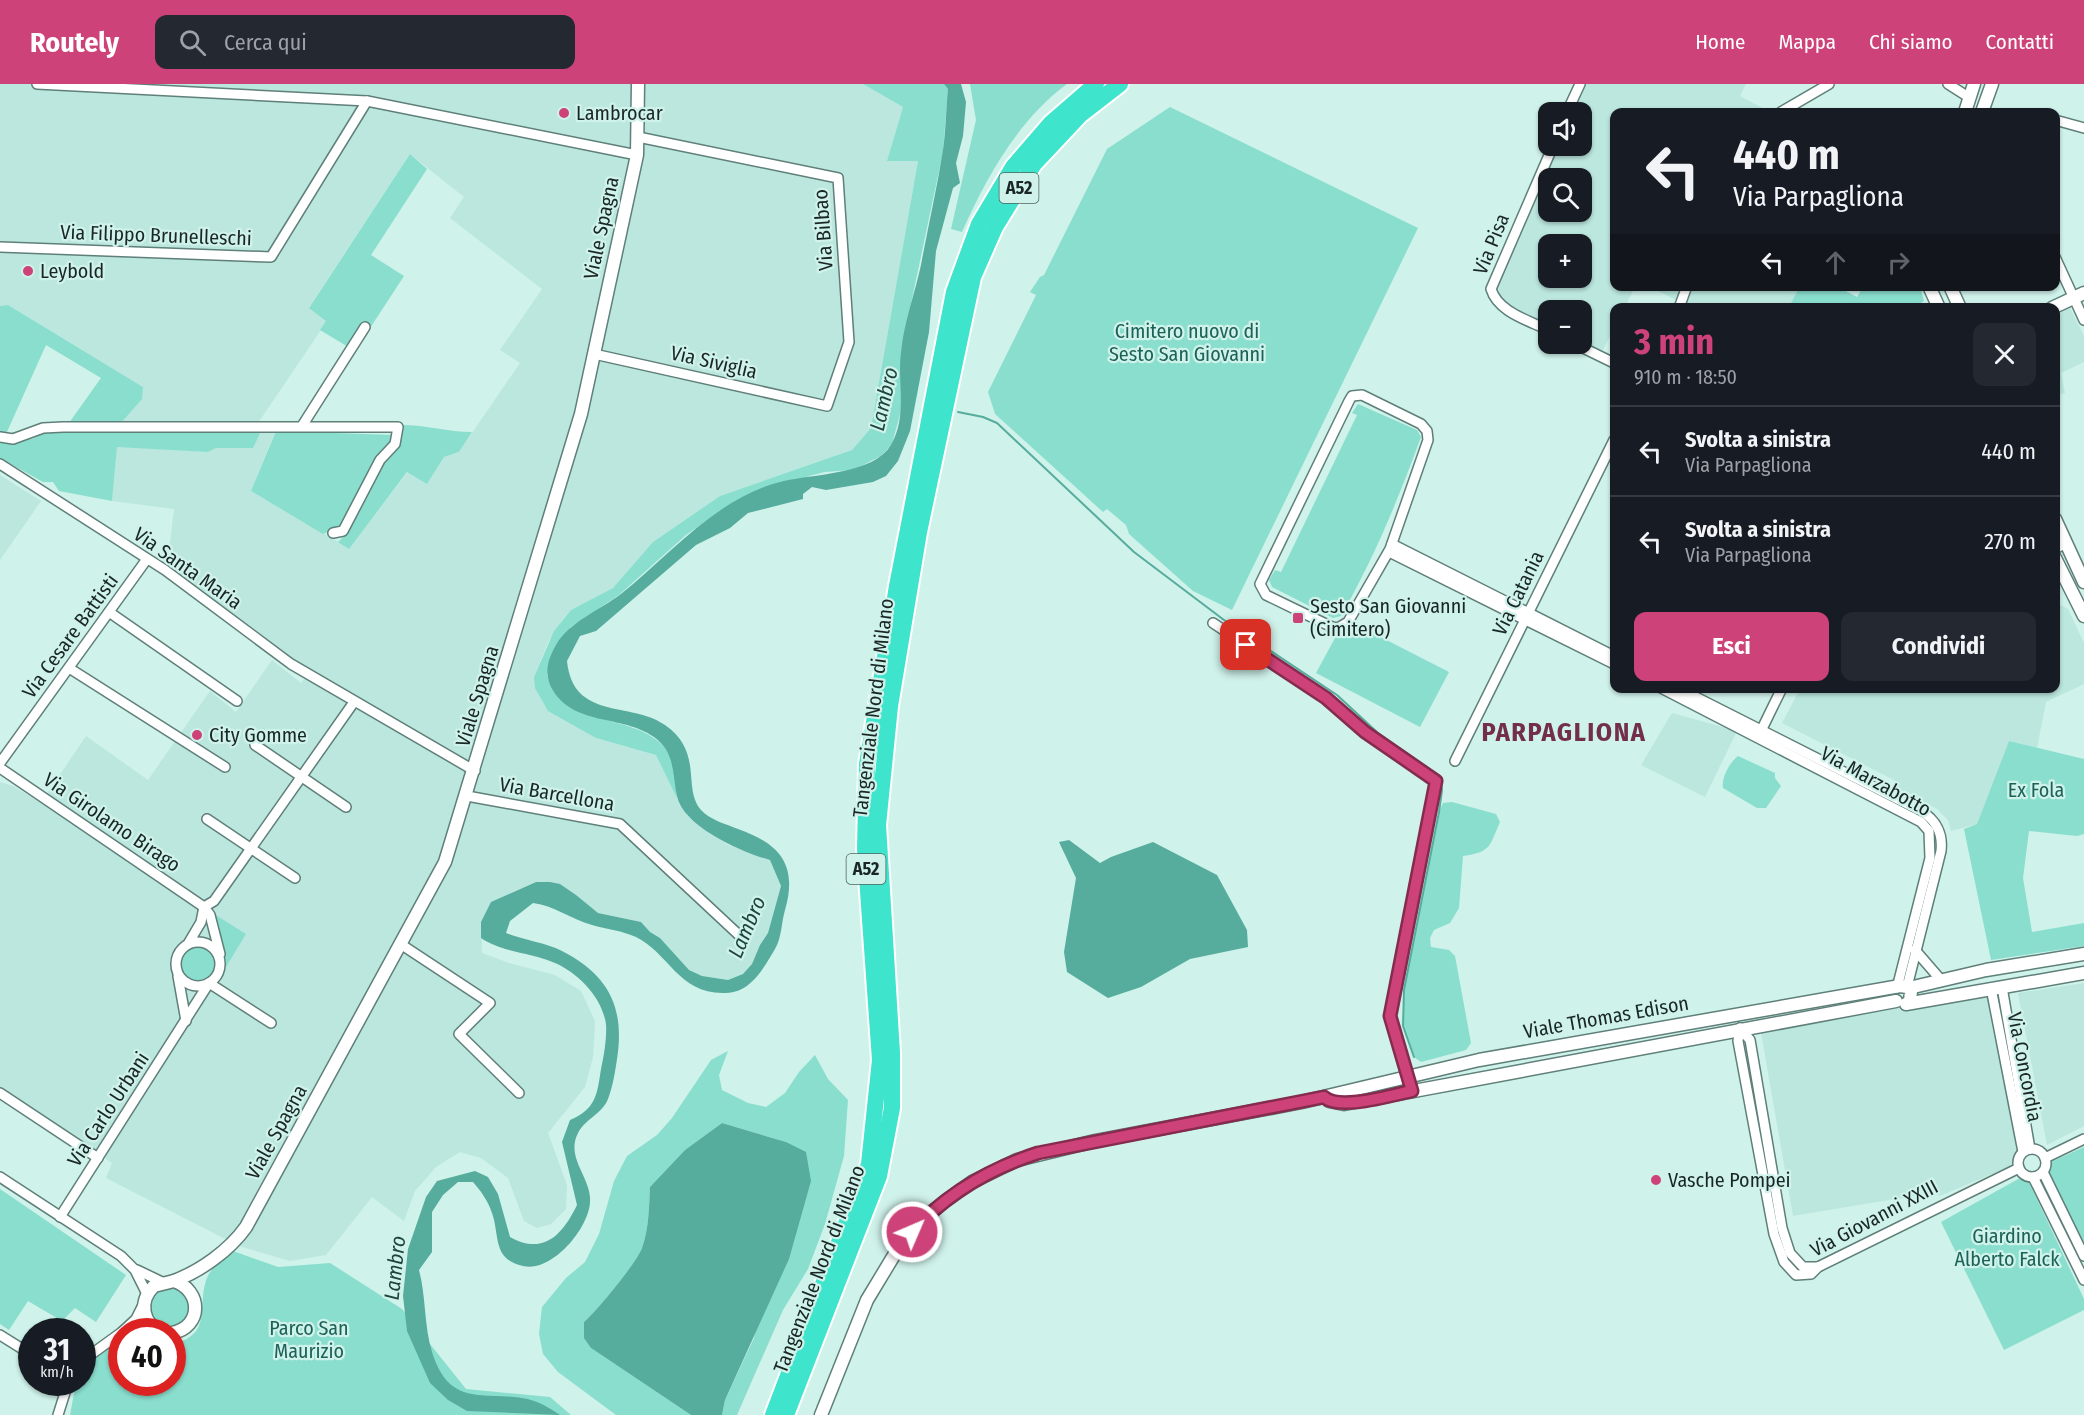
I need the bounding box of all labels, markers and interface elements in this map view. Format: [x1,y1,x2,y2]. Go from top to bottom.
search box [155,15,575,69]
text: Routely [30,26,119,59]
icon: search [176,26,209,59]
text: Cerca qui [224,29,307,56]
text: Home [1695,29,1745,55]
text: Mappa [1778,29,1836,55]
text: Chi siamo [1869,29,1953,55]
text: Contatti [1986,29,2054,55]
place label: Lambrocar [576,101,663,125]
map controls [1538,102,1592,354]
button: sound [1538,102,1592,156]
marker: Lambrocar [557,106,571,120]
text: 440 m [1733,130,1840,180]
icon: left [1634,132,1712,210]
button: search [1538,168,1592,222]
road number: A52 [1000,173,1038,203]
street label: Viale Spagna [578,174,624,282]
text: Via Parpagliona [1733,181,1904,213]
street label: Via Bilbao [808,188,838,272]
street label: Via Pisa [1468,210,1514,278]
street label: Via Filippo Brunelleschi [60,220,252,250]
button: + [1538,234,1592,288]
icon: left [1756,246,1789,279]
icon: ahead [1819,246,1852,279]
icon: right [1882,246,1915,279]
place label: Leybold [40,259,104,283]
marker: Leybold [21,264,35,278]
button: − [1538,300,1592,354]
park label: Cimitero nuovo di Sesto San Giovanni [1109,319,1265,366]
text: 3 min [1634,320,1714,364]
button: close [1973,323,2036,386]
street label: Via Siviglia [668,340,760,384]
water label: Lambro [864,365,904,433]
text: 910 m · 18:50 [1634,365,1737,389]
text: Svolta a sinistra [1685,426,1831,453]
icon: left [1634,435,1667,468]
text: 440 m [1981,438,2036,465]
text: Via Parpagliona [1685,453,1812,477]
text: Svolta a sinistra [1685,516,1831,543]
street label: Via Santa Maria [129,522,247,614]
icon: left [1634,525,1667,558]
text: 270 m [1984,528,2036,555]
text: Via Parpagliona [1685,543,1812,567]
street label: Via Catania [1487,547,1549,639]
street label: Via Cesare Battisti [17,569,123,703]
place label: Sesto San Giovanni (Cimitero) [1310,594,1466,641]
street label: Tangenziale Nord di Milano [848,597,898,819]
marker: Sesto San Giovanni (Cimitero) [1291,611,1305,625]
button: Esci [1634,612,1829,681]
button: Condividi [1841,612,2036,681]
pin [1220,619,1271,670]
icon: arrive [1229,628,1262,661]
street label: Viale Spagna [450,643,504,749]
district label: PARPAGLIONA [1482,717,1646,748]
place label: City Gomme [209,723,307,747]
marker: City Gomme [190,728,204,742]
street label: Via Marzabotto [1817,741,1935,821]
street label: Via Girolamo Birago [39,767,185,877]
street label: Via Barcellona [498,772,616,816]
park label: Ex Fola [2008,778,2064,802]
road number: A52 [846,854,886,884]
water label: Lambro [722,892,772,962]
street label: Viale Thomas Edison [1521,991,1691,1043]
street label: Via Concordia [2003,1010,2047,1124]
street label: Via Carlo Urbani [62,1047,154,1171]
street label: Viale Spagna [240,1081,312,1183]
street label: Tangenziale Nord di Milano [768,1162,870,1376]
place label: Vasche Pompei [1668,1168,1791,1192]
marker: Vasche Pompei [1649,1173,1663,1187]
street label: Via Giovanni XXIII [1806,1174,1942,1262]
position arrow [880,1200,944,1264]
park label: Giardino Alberto Falck [1955,1224,2060,1271]
water label: Lambro [379,1235,411,1301]
park label: Parco San Maurizio [269,1316,349,1363]
speed limit sign: 40 [108,1318,186,1396]
text: 31 [44,1332,70,1368]
text: km/h [40,1363,74,1381]

